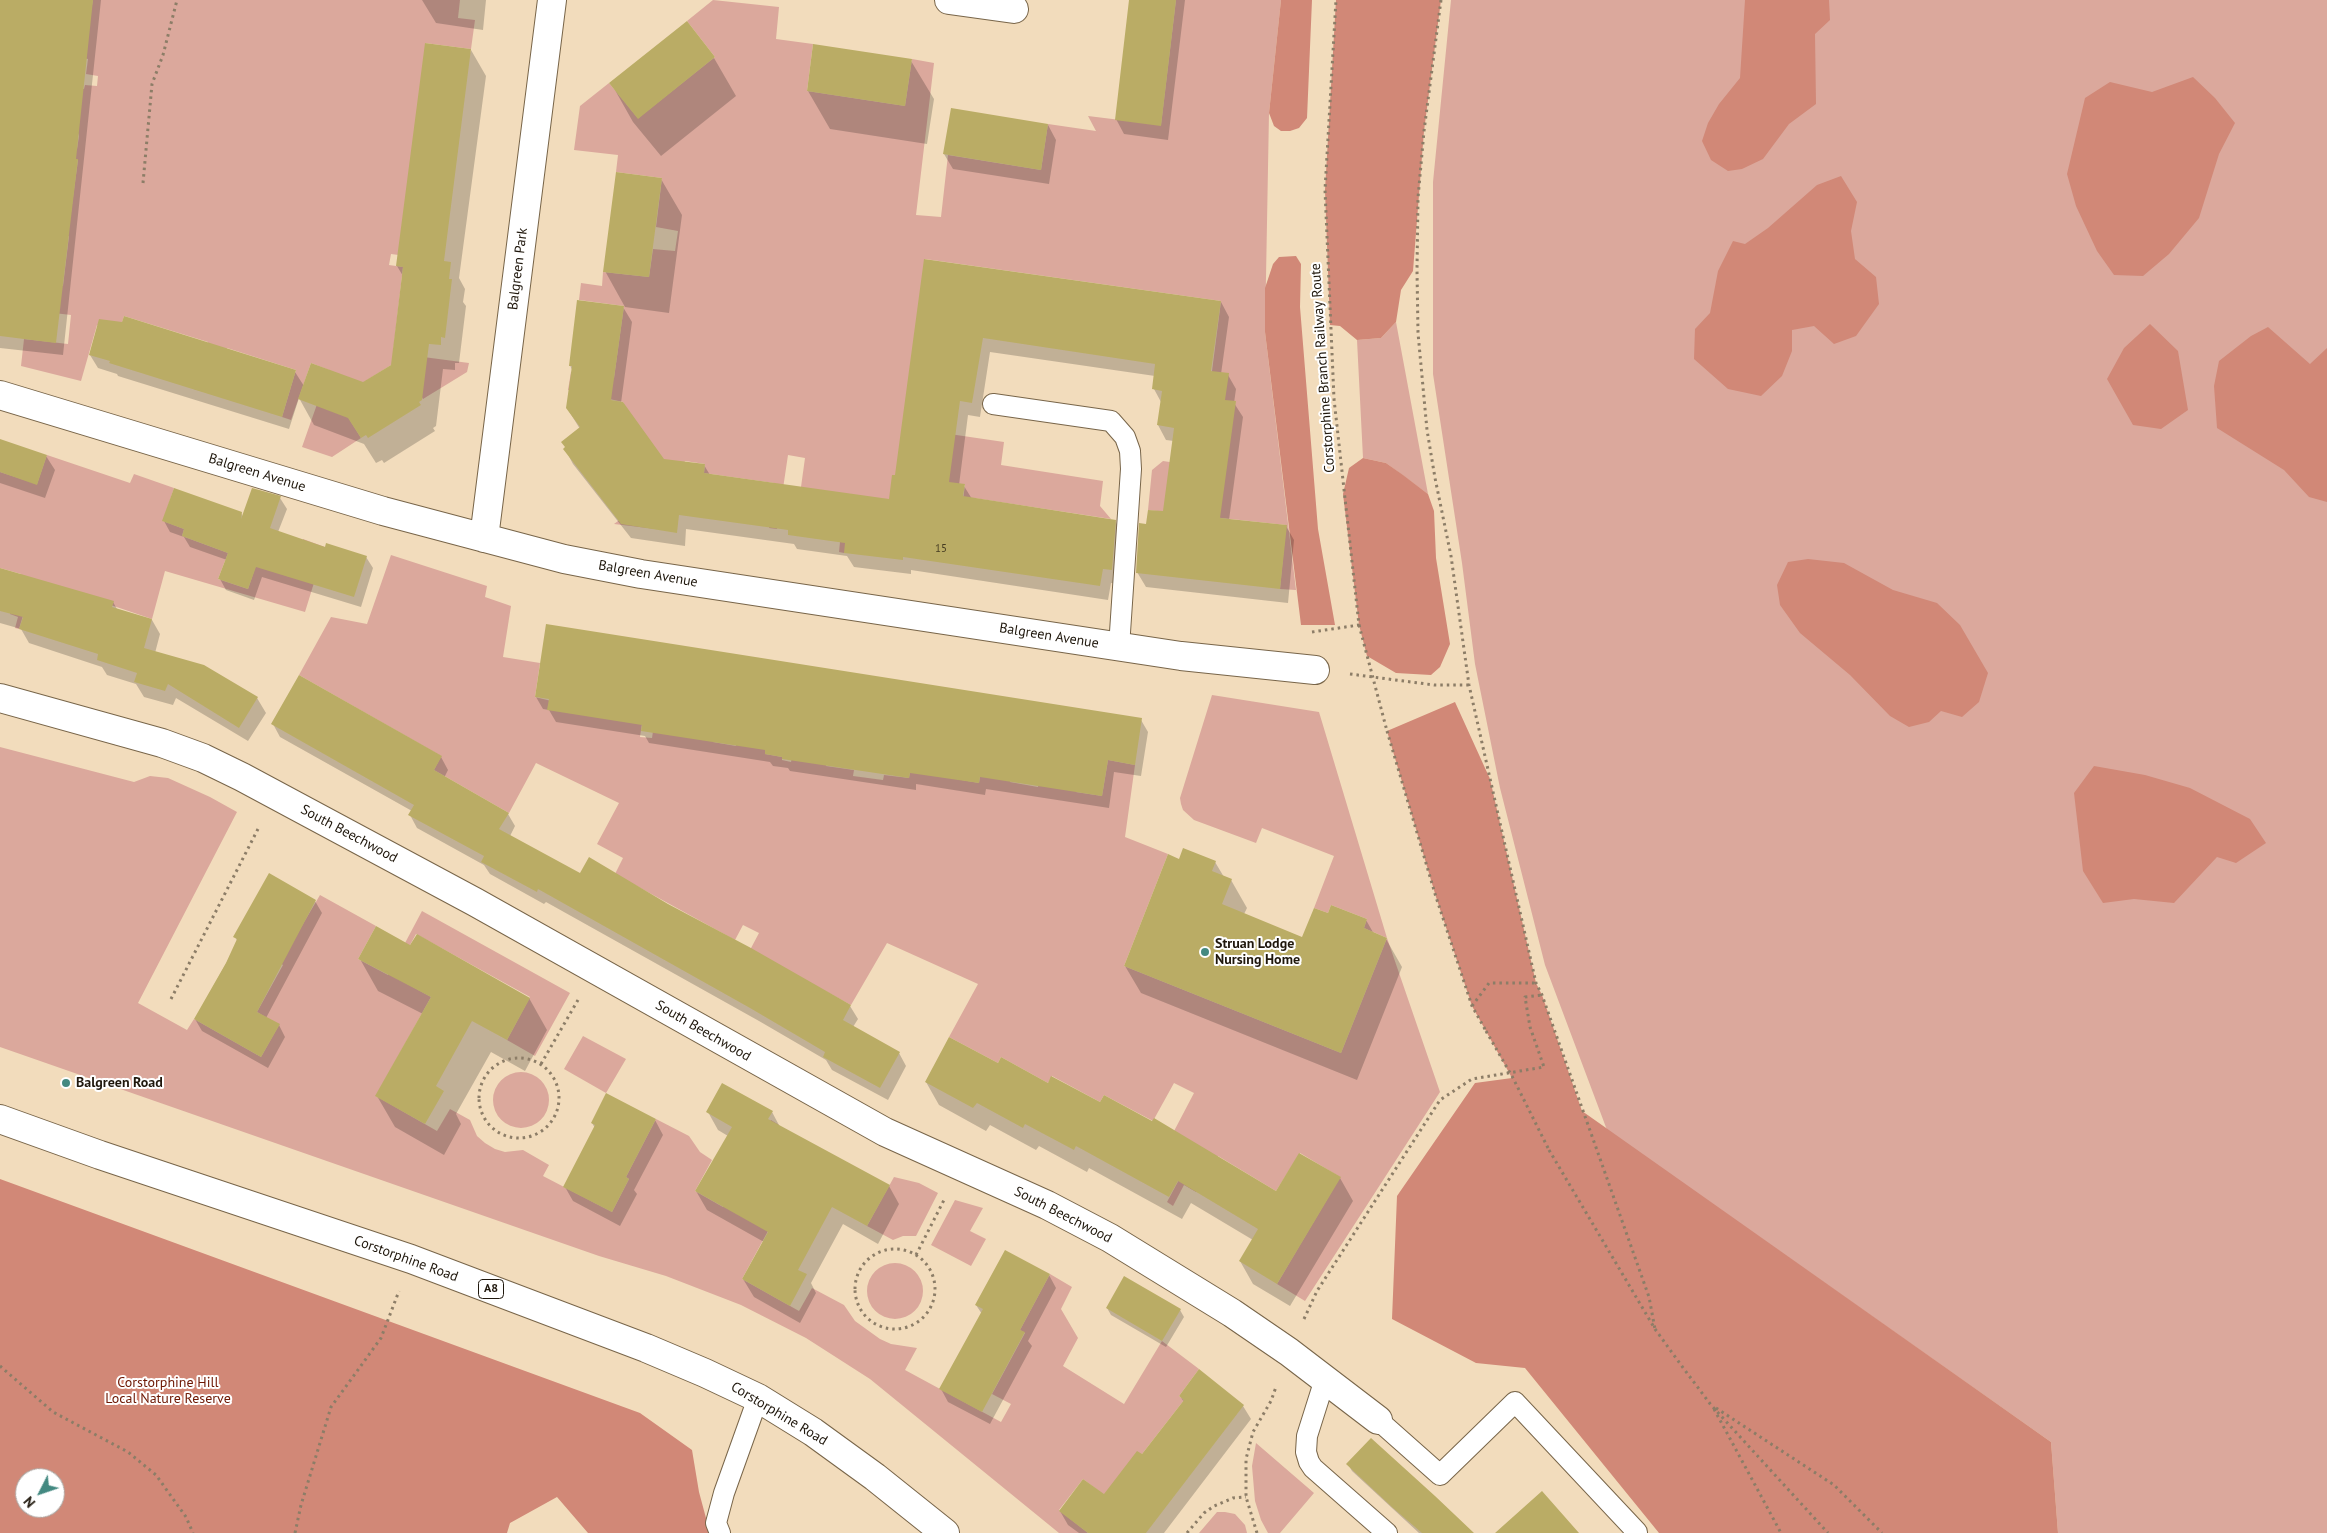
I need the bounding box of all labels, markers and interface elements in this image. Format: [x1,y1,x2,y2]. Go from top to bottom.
street label: Balgreen Park [505,227,531,311]
street label: Corstorphine Branch Railway Route [1307,263,1339,473]
street label: Balgreen Avenue [206,450,308,496]
house number: 15 [935,542,947,556]
street label: Balgreen Avenue [597,557,699,591]
street label: Balgreen Avenue [998,620,1100,652]
street label: South Beechwood [298,801,400,867]
place label: Struan Lodge Nursing Home [1215,936,1300,969]
marker: Struan Lodge Nursing Home [1199,946,1211,958]
street label: South Beechwood [652,997,754,1065]
place label: Balgreen Road [76,1075,163,1091]
marker: Balgreen Road [60,1077,72,1089]
street label: South Beechwood [1011,1183,1115,1247]
street label: Corstorphine Road [352,1232,460,1286]
road number: A8 [478,1280,504,1298]
park label: Corstorphine Hill Local Nature Reserve [105,1375,231,1408]
street label: Corstorphine Road [728,1379,830,1449]
north arrow [15,1468,65,1518]
text: N [20,1493,39,1512]

